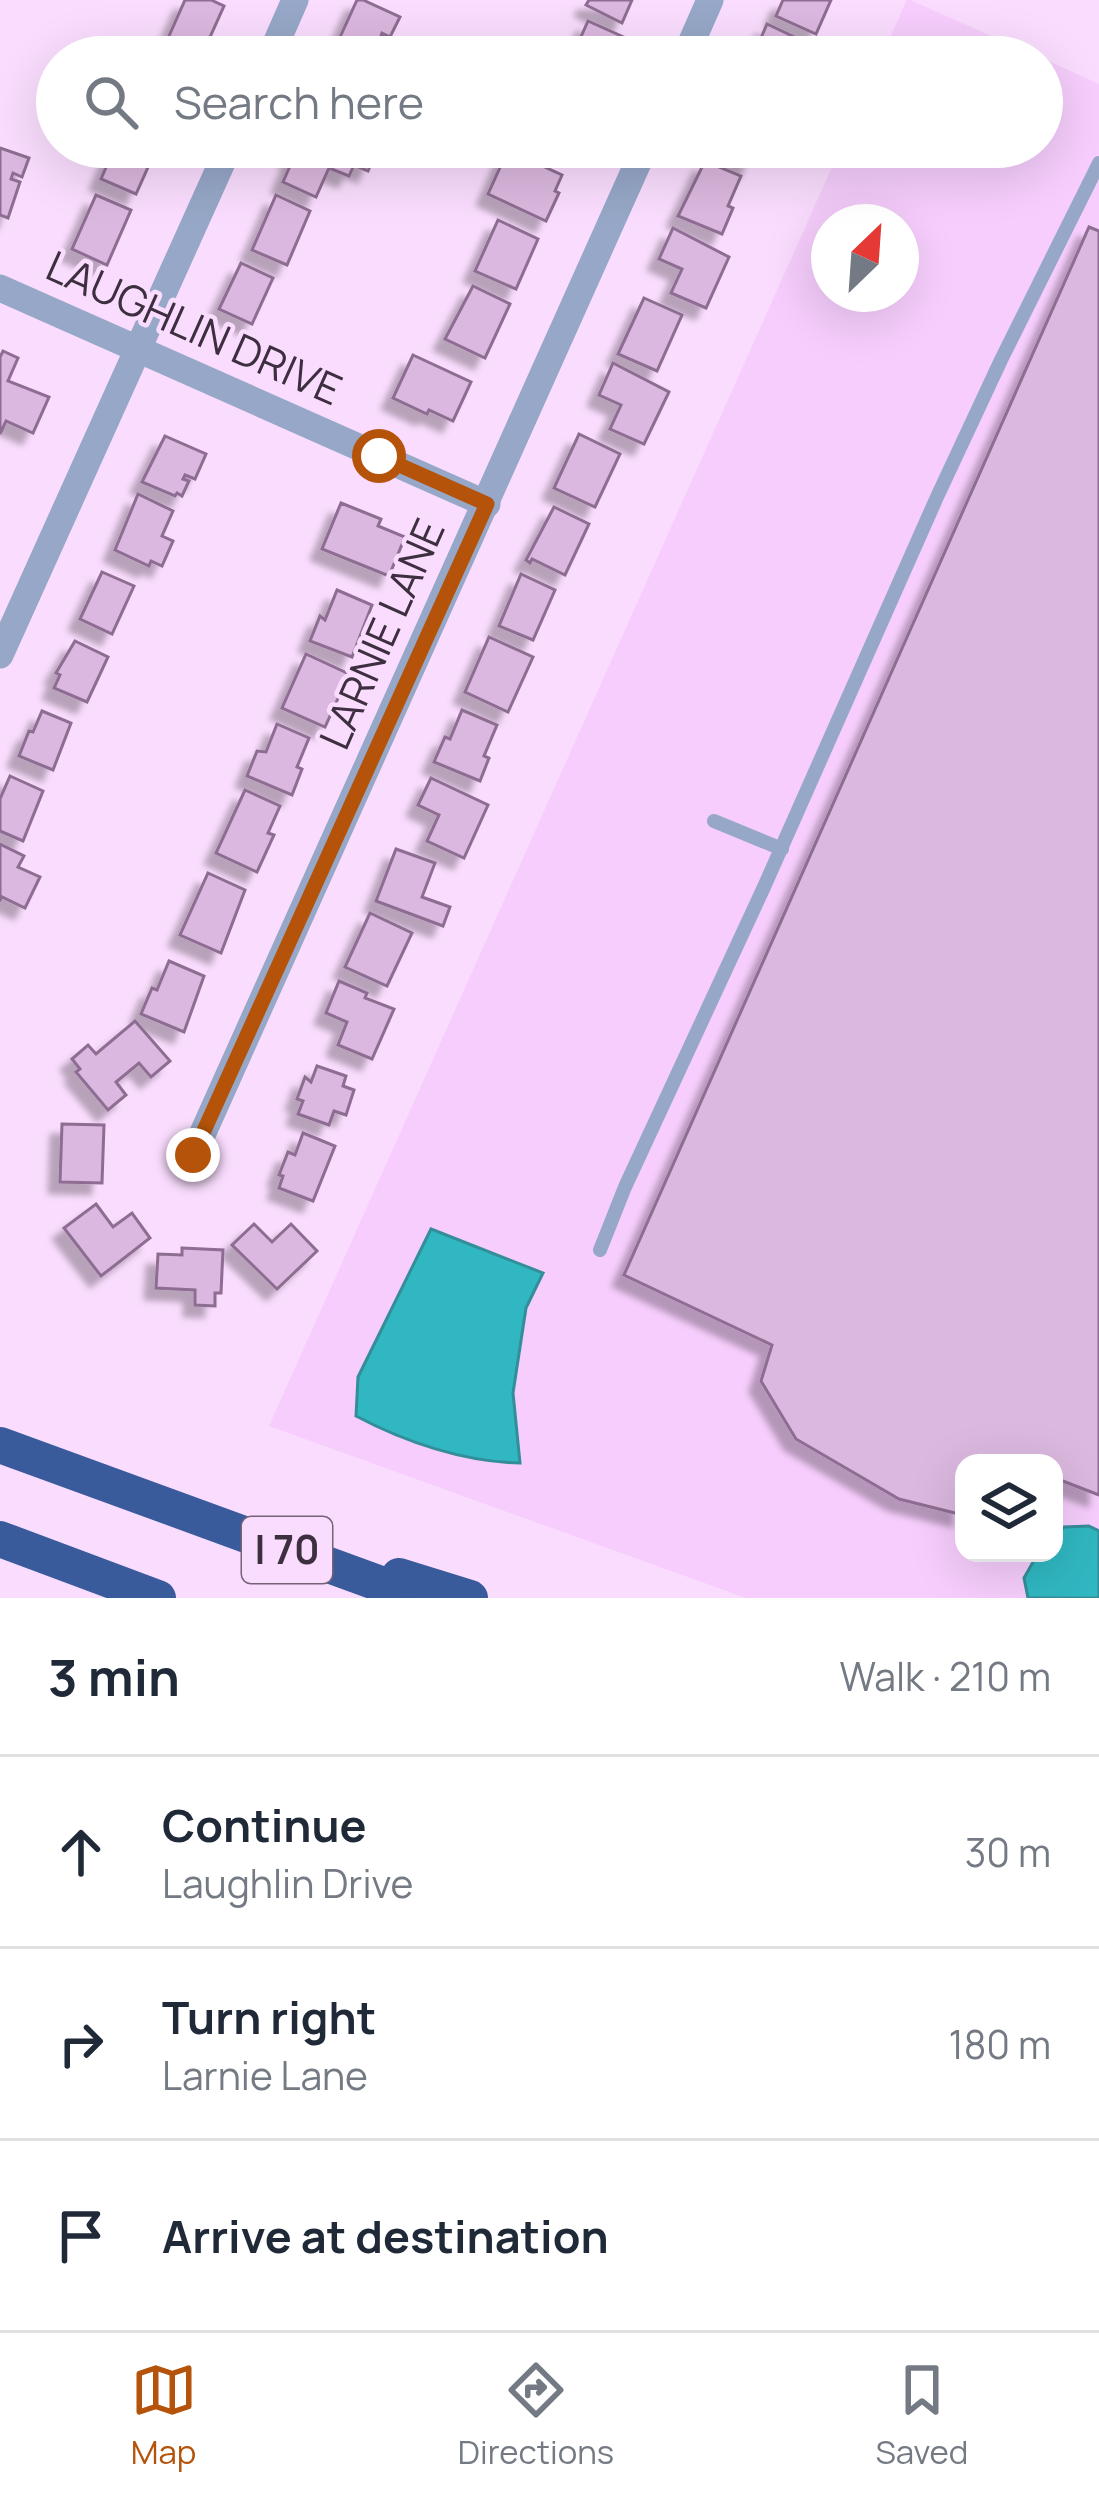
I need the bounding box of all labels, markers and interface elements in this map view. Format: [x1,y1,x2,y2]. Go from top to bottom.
search box [36,36,1063,168]
icon: search [78,69,144,135]
text: Search here [174,71,424,133]
north arrow [811,204,919,312]
street label: LAUGHLIN DRIVE [38,236,351,418]
route start [352,429,406,483]
street label: LARNIE LANE [305,509,458,758]
route end [166,1128,220,1182]
map controls [955,1454,1063,1562]
button: layers [955,1454,1063,1562]
road number: I 70 [242,1517,332,1583]
text: 3 min [48,1642,180,1711]
text: Walk · 210 m [840,1649,1051,1703]
text: Continue [162,1794,367,1856]
icon: ahead [48,1819,114,1885]
text: 30 m [965,1825,1051,1879]
text: Laughlin Drive [162,1856,413,1910]
text: Turn right [162,1986,376,2048]
icon: right [48,2011,114,2077]
text: 180 m [948,2017,1051,2071]
text: Larnie Lane [162,2048,368,2102]
icon: arrive [48,2203,114,2269]
text: Arrive at destination [162,2205,609,2267]
tab: Map [131,2357,197,2474]
tab: Directions [458,2357,614,2474]
tab: Saved [875,2357,968,2474]

